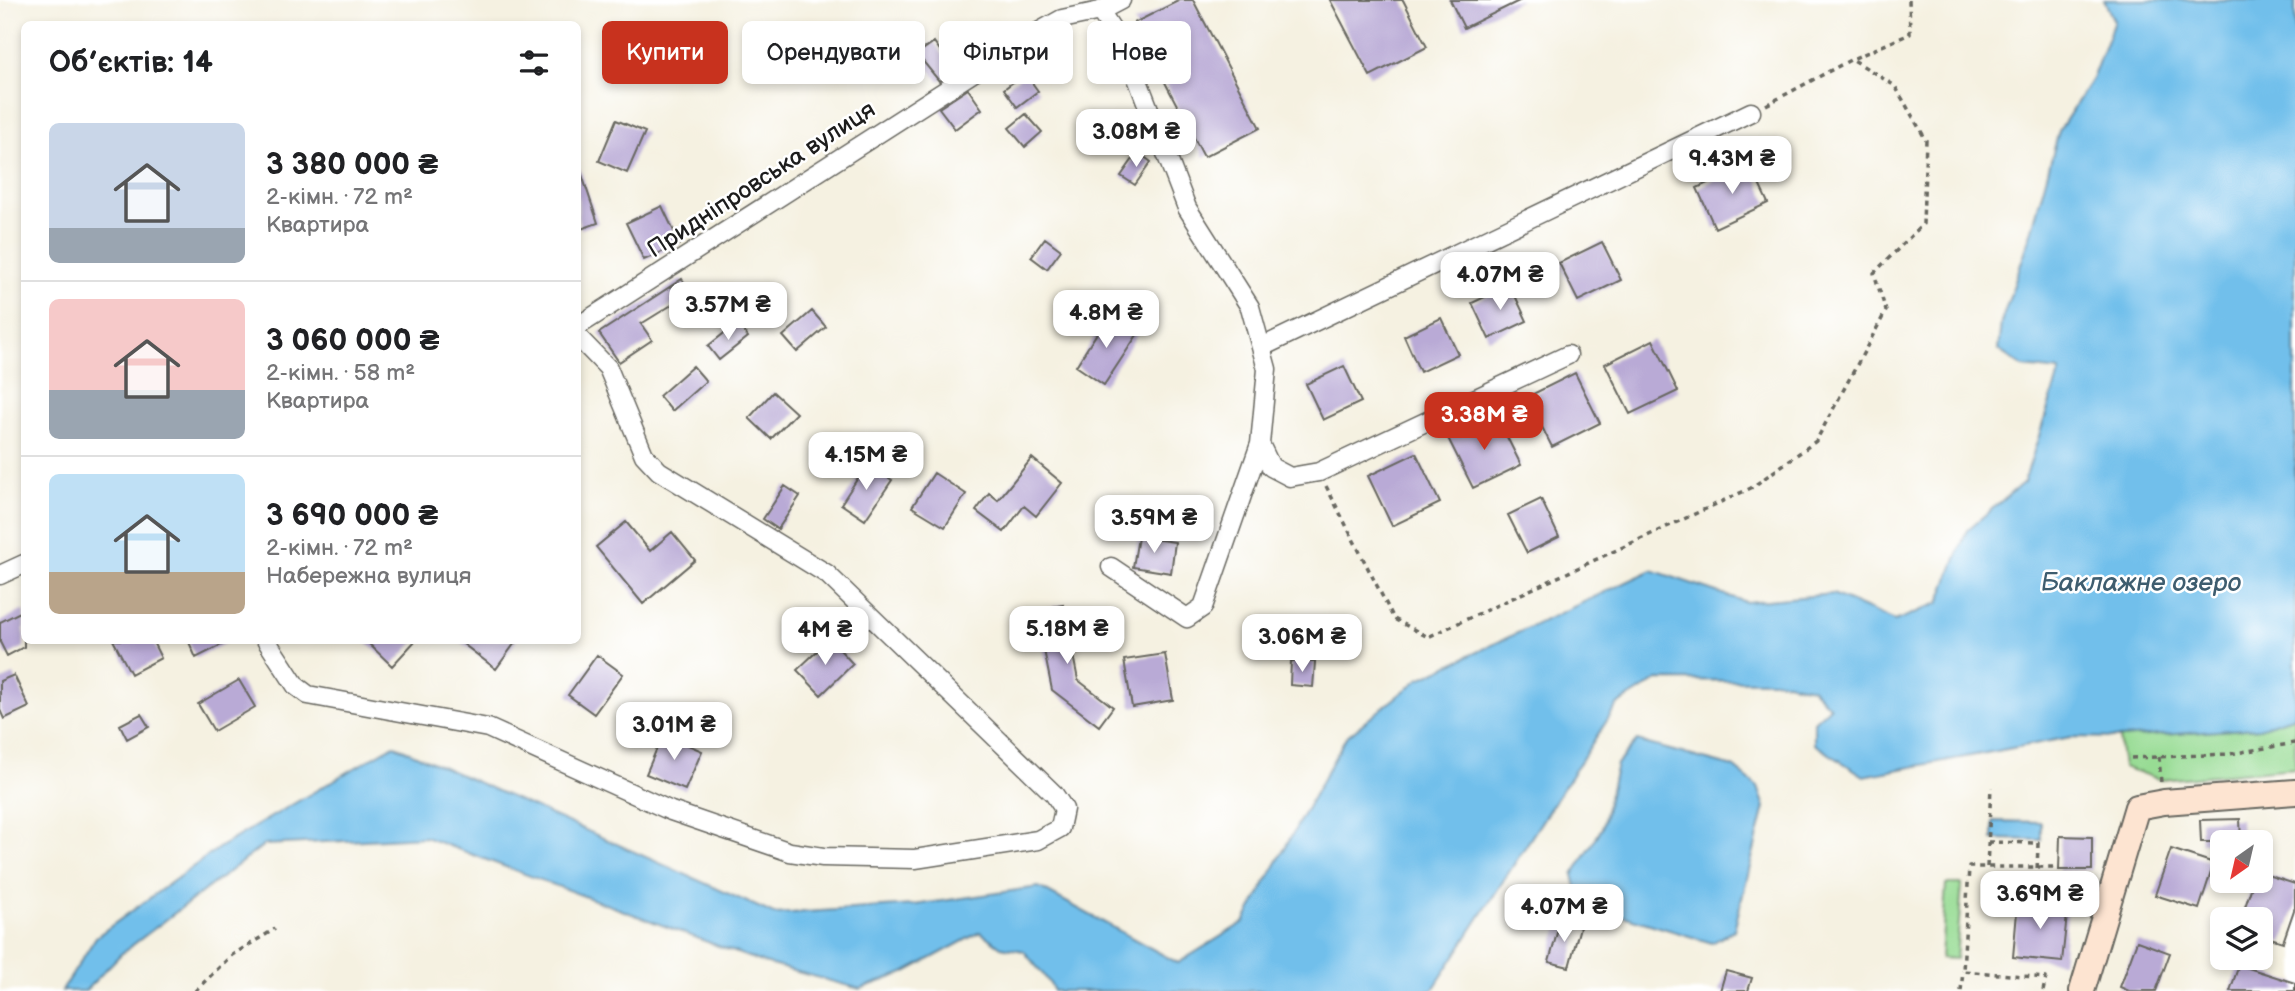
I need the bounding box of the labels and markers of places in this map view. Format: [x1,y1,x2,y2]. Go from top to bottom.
pin: 3.08M ₴ [1071,110,1201,169]
pin: 9.43M ₴ [1667,136,1797,196]
pin: 4.07M ₴ [1435,252,1565,312]
pin: 3.57M ₴ [663,282,793,342]
pin: 4.8M ₴ [1049,290,1163,350]
pin: 3.38M ₴ [1419,392,1549,452]
pin: 4.15M ₴ [801,433,931,492]
pin: 3.59M ₴ [1089,496,1219,555]
pin: 5.18M ₴ [1002,606,1132,666]
pin: 4M ₴ [784,608,866,667]
pin: 3.06M ₴ [1237,614,1367,674]
pin: 3.01M ₴ [609,702,739,762]
pin: 3.69M ₴ [1975,872,2105,931]
pin: 4.07M ₴ [1499,884,1629,944]

